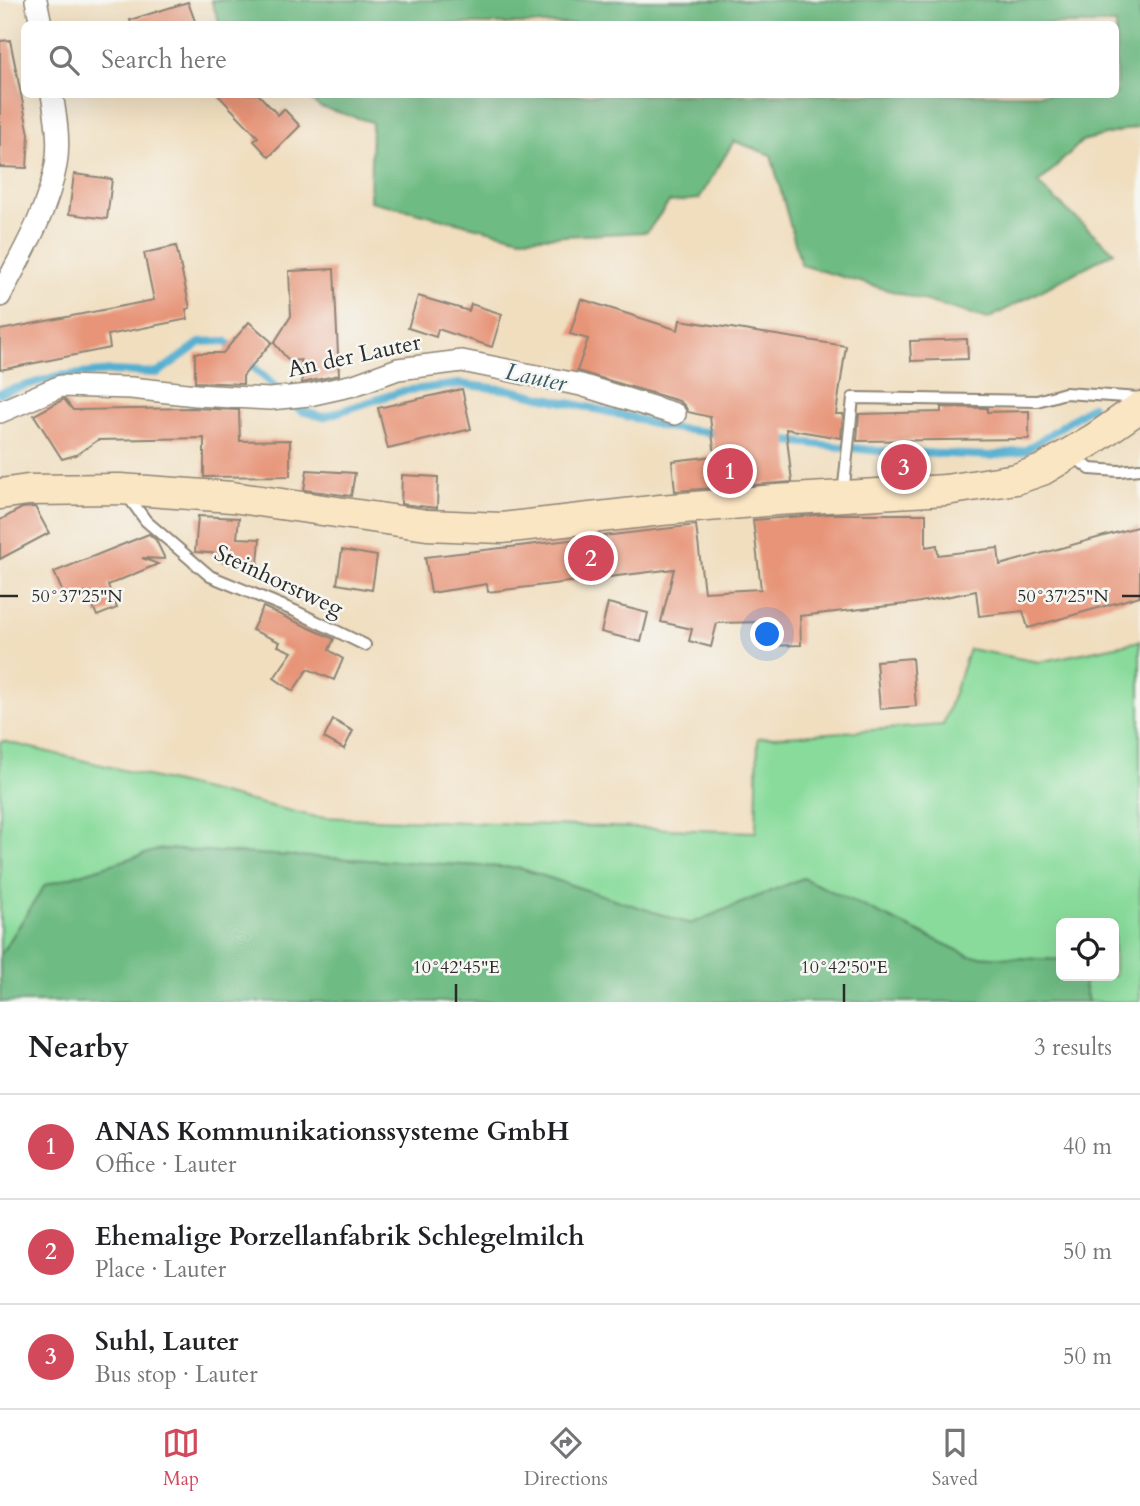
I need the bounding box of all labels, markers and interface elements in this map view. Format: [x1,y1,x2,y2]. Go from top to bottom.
search box [21,21,1119,98]
icon: search [45,41,83,79]
text: Search here [101,42,227,77]
street label: An der Lauter [285,326,424,385]
water label: Lauter [502,355,571,400]
pin: 3 [881,441,927,493]
pin: 1 [707,445,753,497]
pin: 2 [568,532,614,584]
street label: Steinhorstweg [209,537,348,624]
text: 50°37'25"N [31,584,123,609]
text: 50°37'25"N [1017,584,1109,609]
your location [750,617,784,651]
map controls [1056,918,1119,981]
button: locate [1056,918,1119,981]
text: 10°42'45"E [412,955,500,980]
text: 10°42'50"E [800,955,888,980]
text: Nearby [28,1027,129,1068]
text: 3 results [1034,1032,1112,1063]
text: ANAS Kommunikationssysteme GmbH [95,1114,569,1149]
text: 1 [45,1131,57,1162]
text: 40 m [1063,1131,1112,1162]
text: Office · Lauter [95,1149,236,1180]
text: Ehemalige Porzellanfabrik Schlegelmilch [95,1219,585,1254]
text: 2 [45,1236,57,1267]
text: 50 m [1063,1236,1112,1267]
text: Place · Lauter [95,1254,226,1285]
text: Suhl, Lauter [95,1324,238,1359]
text: 3 [45,1341,57,1372]
text: 50 m [1063,1341,1112,1372]
text: Bus stop · Lauter [95,1359,258,1390]
tab: Map [162,1424,200,1492]
tab: Directions [524,1424,608,1492]
tab: Saved [932,1424,978,1492]

